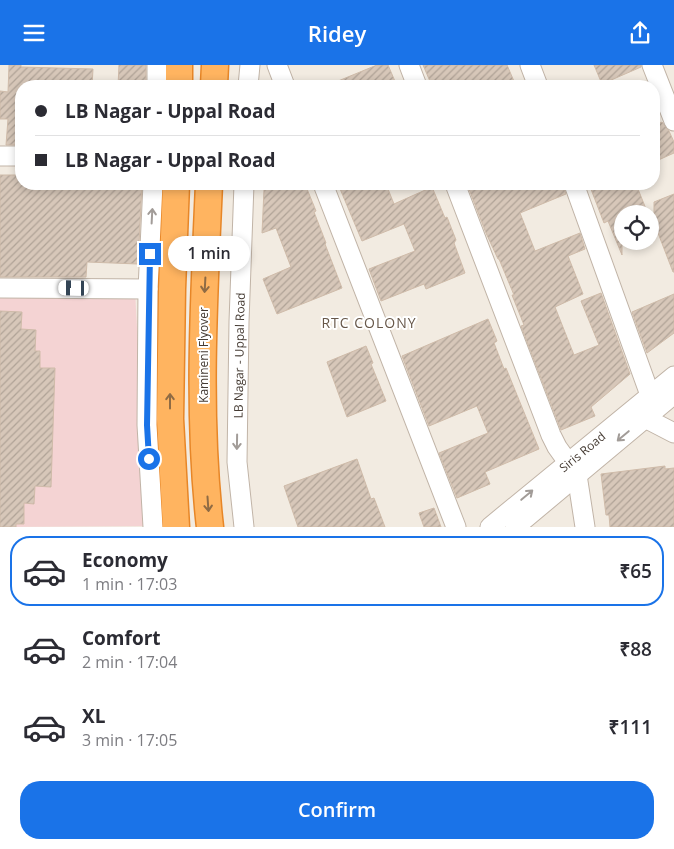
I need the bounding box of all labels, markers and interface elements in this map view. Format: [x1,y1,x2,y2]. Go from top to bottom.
text: Ridey [308,18,366,48]
icon: menu [20,19,48,47]
icon: share [626,19,654,47]
text: LB Nagar - Uppal Road [65,98,276,124]
text: LB Nagar - Uppal Road [65,147,276,173]
map controls [614,205,659,250]
button: locate [614,205,659,250]
one-way arrow [147,208,156,224]
callout: 1 min [168,237,250,271]
text: 1 min [187,242,231,264]
route end [139,243,161,265]
one-way arrow [200,277,209,293]
car [58,280,89,296]
street label: LB Nagar - Uppal Road [229,292,249,419]
street label: Kamineni Flyover [195,307,212,403]
district label: RTC COLONY [321,313,417,332]
one-way arrow [165,393,175,409]
street label: Siris Road [555,427,609,476]
one-way arrow [617,431,630,442]
one-way arrow [233,434,242,450]
route start [138,448,160,470]
one-way arrow [520,490,533,501]
one-way arrow [204,496,213,512]
text: Economy [82,547,168,573]
icon: car [22,549,67,594]
text: ₹65 [619,558,652,584]
text: 1 min · 17:03 [82,573,177,595]
text: Comfort [82,625,161,651]
icon: car [22,627,67,672]
text: ₹88 [619,636,652,662]
text: 2 min · 17:04 [82,651,177,673]
text: XL [82,703,105,729]
icon: car [22,705,67,750]
text: ₹111 [609,714,652,740]
text: 3 min · 17:05 [82,729,177,751]
button: Confirm [20,781,654,839]

